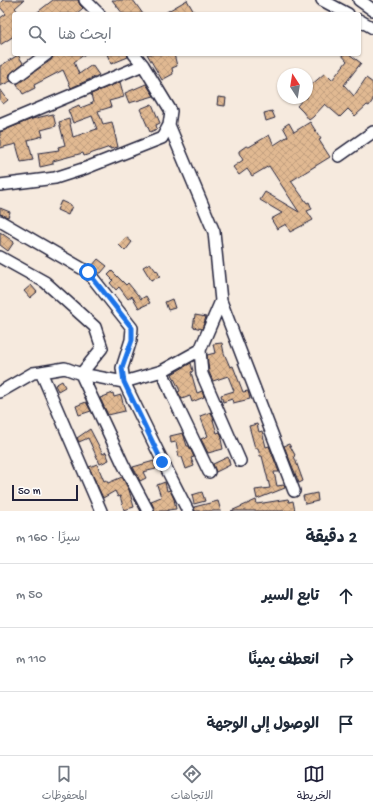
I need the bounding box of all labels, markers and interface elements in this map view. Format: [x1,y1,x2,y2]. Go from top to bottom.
search box [12,12,361,56]
icon: search [26,23,48,45]
text: ابحث هنا [58,27,112,45]
north arrow [277,68,313,104]
route start [79,263,97,281]
route end [153,453,171,471]
scale bar [12,483,78,502]
text: 50 m [18,486,40,498]
text: 2 دقيقة [305,529,357,549]
text: سيرًا · 160 m [16,531,80,546]
icon: ahead [335,585,357,607]
text: 50 m [16,588,43,603]
text: تابع السير [262,588,319,606]
icon: right [335,649,357,671]
text: 110 m [16,652,46,667]
text: انعطف يمينًا [248,652,319,670]
icon: arrive [335,713,357,735]
text: الوصول إلى الوجهة [206,716,319,734]
tab: المحفوظات [42,763,87,805]
tab: الاتجاهات [171,763,213,805]
tab: الخريطة [297,763,331,805]

